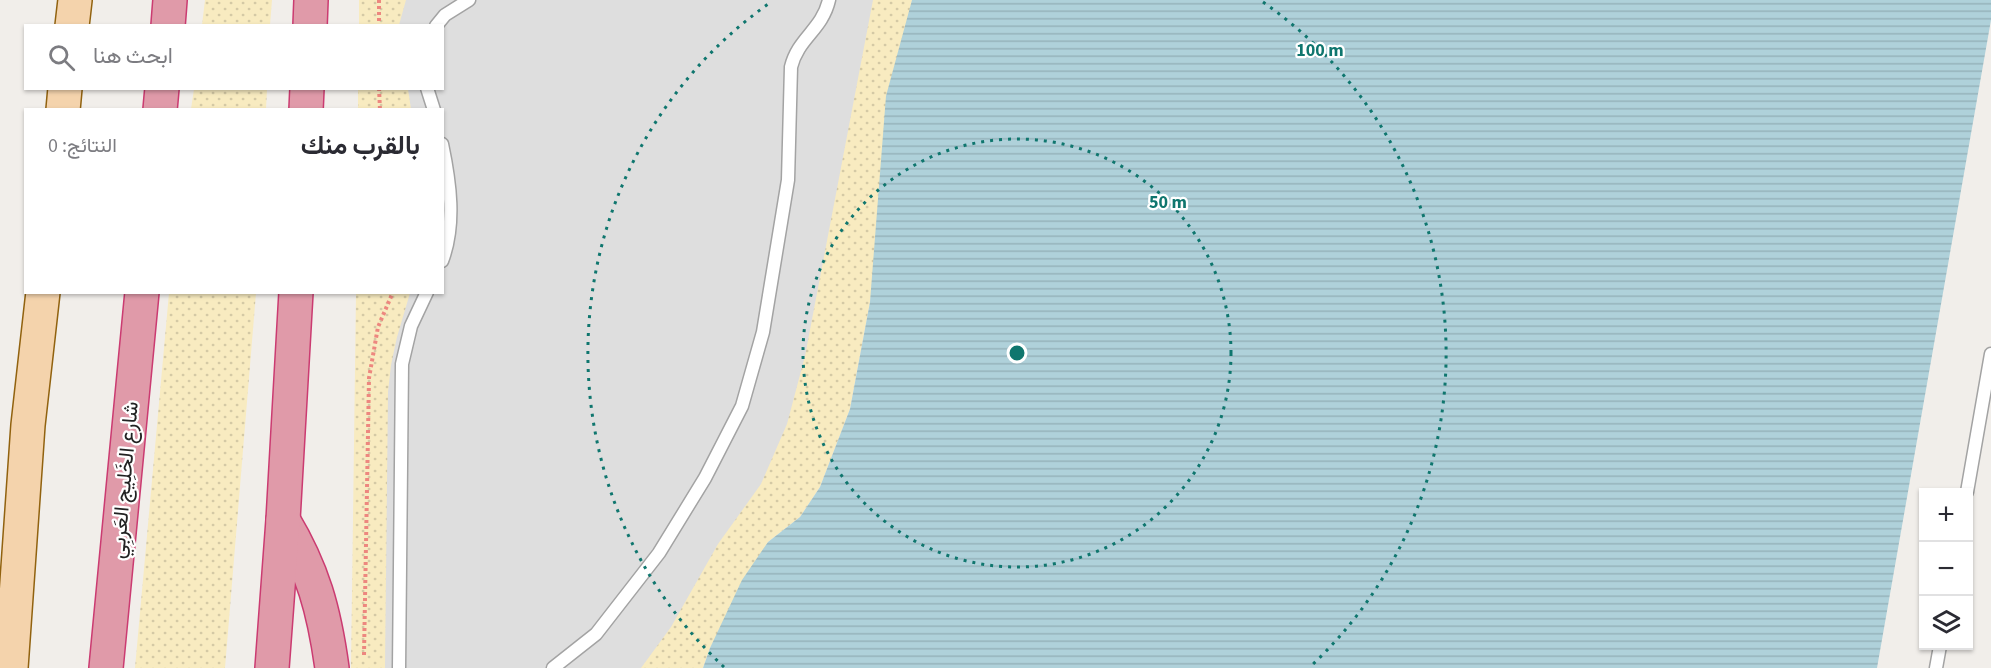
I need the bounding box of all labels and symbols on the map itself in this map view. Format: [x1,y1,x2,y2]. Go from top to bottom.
text: 100 m [1296,38,1344,63]
text: 50 m [1149,190,1187,215]
centre of rings [1007,343,1027,363]
street label: شارع الخَلِيج العَربِي [102,400,148,560]

